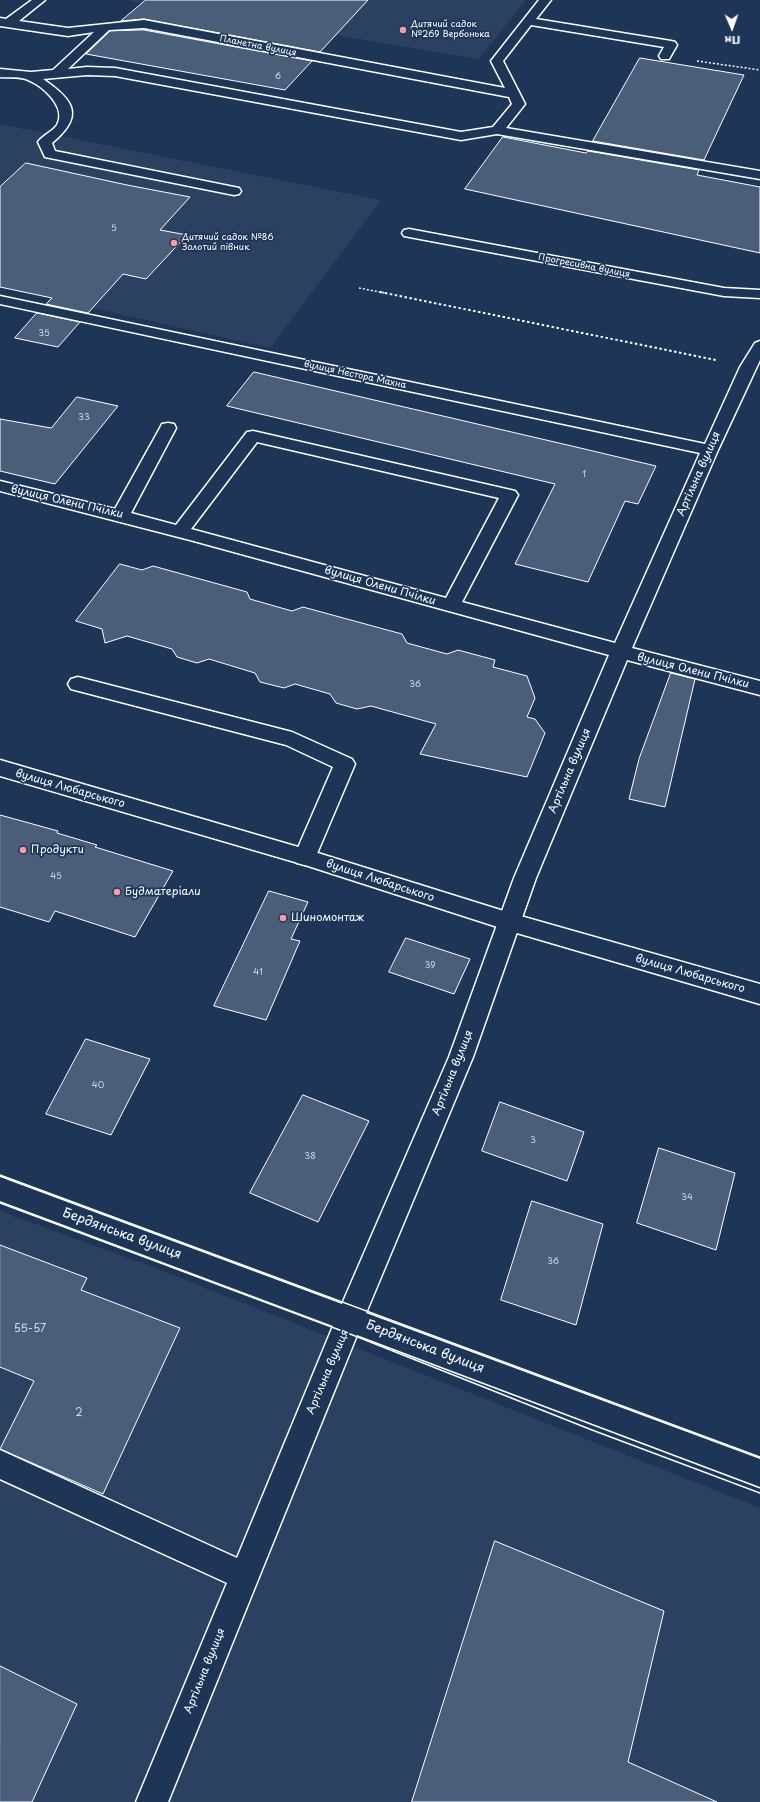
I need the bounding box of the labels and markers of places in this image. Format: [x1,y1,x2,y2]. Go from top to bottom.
place label: Дитячий садок №269 Вербонька [411,20,490,41]
marker: Дитячий садок №269 Вербонька [398,25,408,35]
place label: Дитячий садок №86 Золотий півник [182,233,274,254]
marker: Дитячий садок №86 Золотий півник [169,238,179,248]
place label: Продукти [31,843,84,857]
marker: Продукти [18,845,28,855]
place label: Будматеріали [125,885,201,899]
marker: Будматеріали [112,887,122,897]
place label: Шиномонтаж [291,911,364,925]
marker: Шиномонтаж [278,913,288,923]

